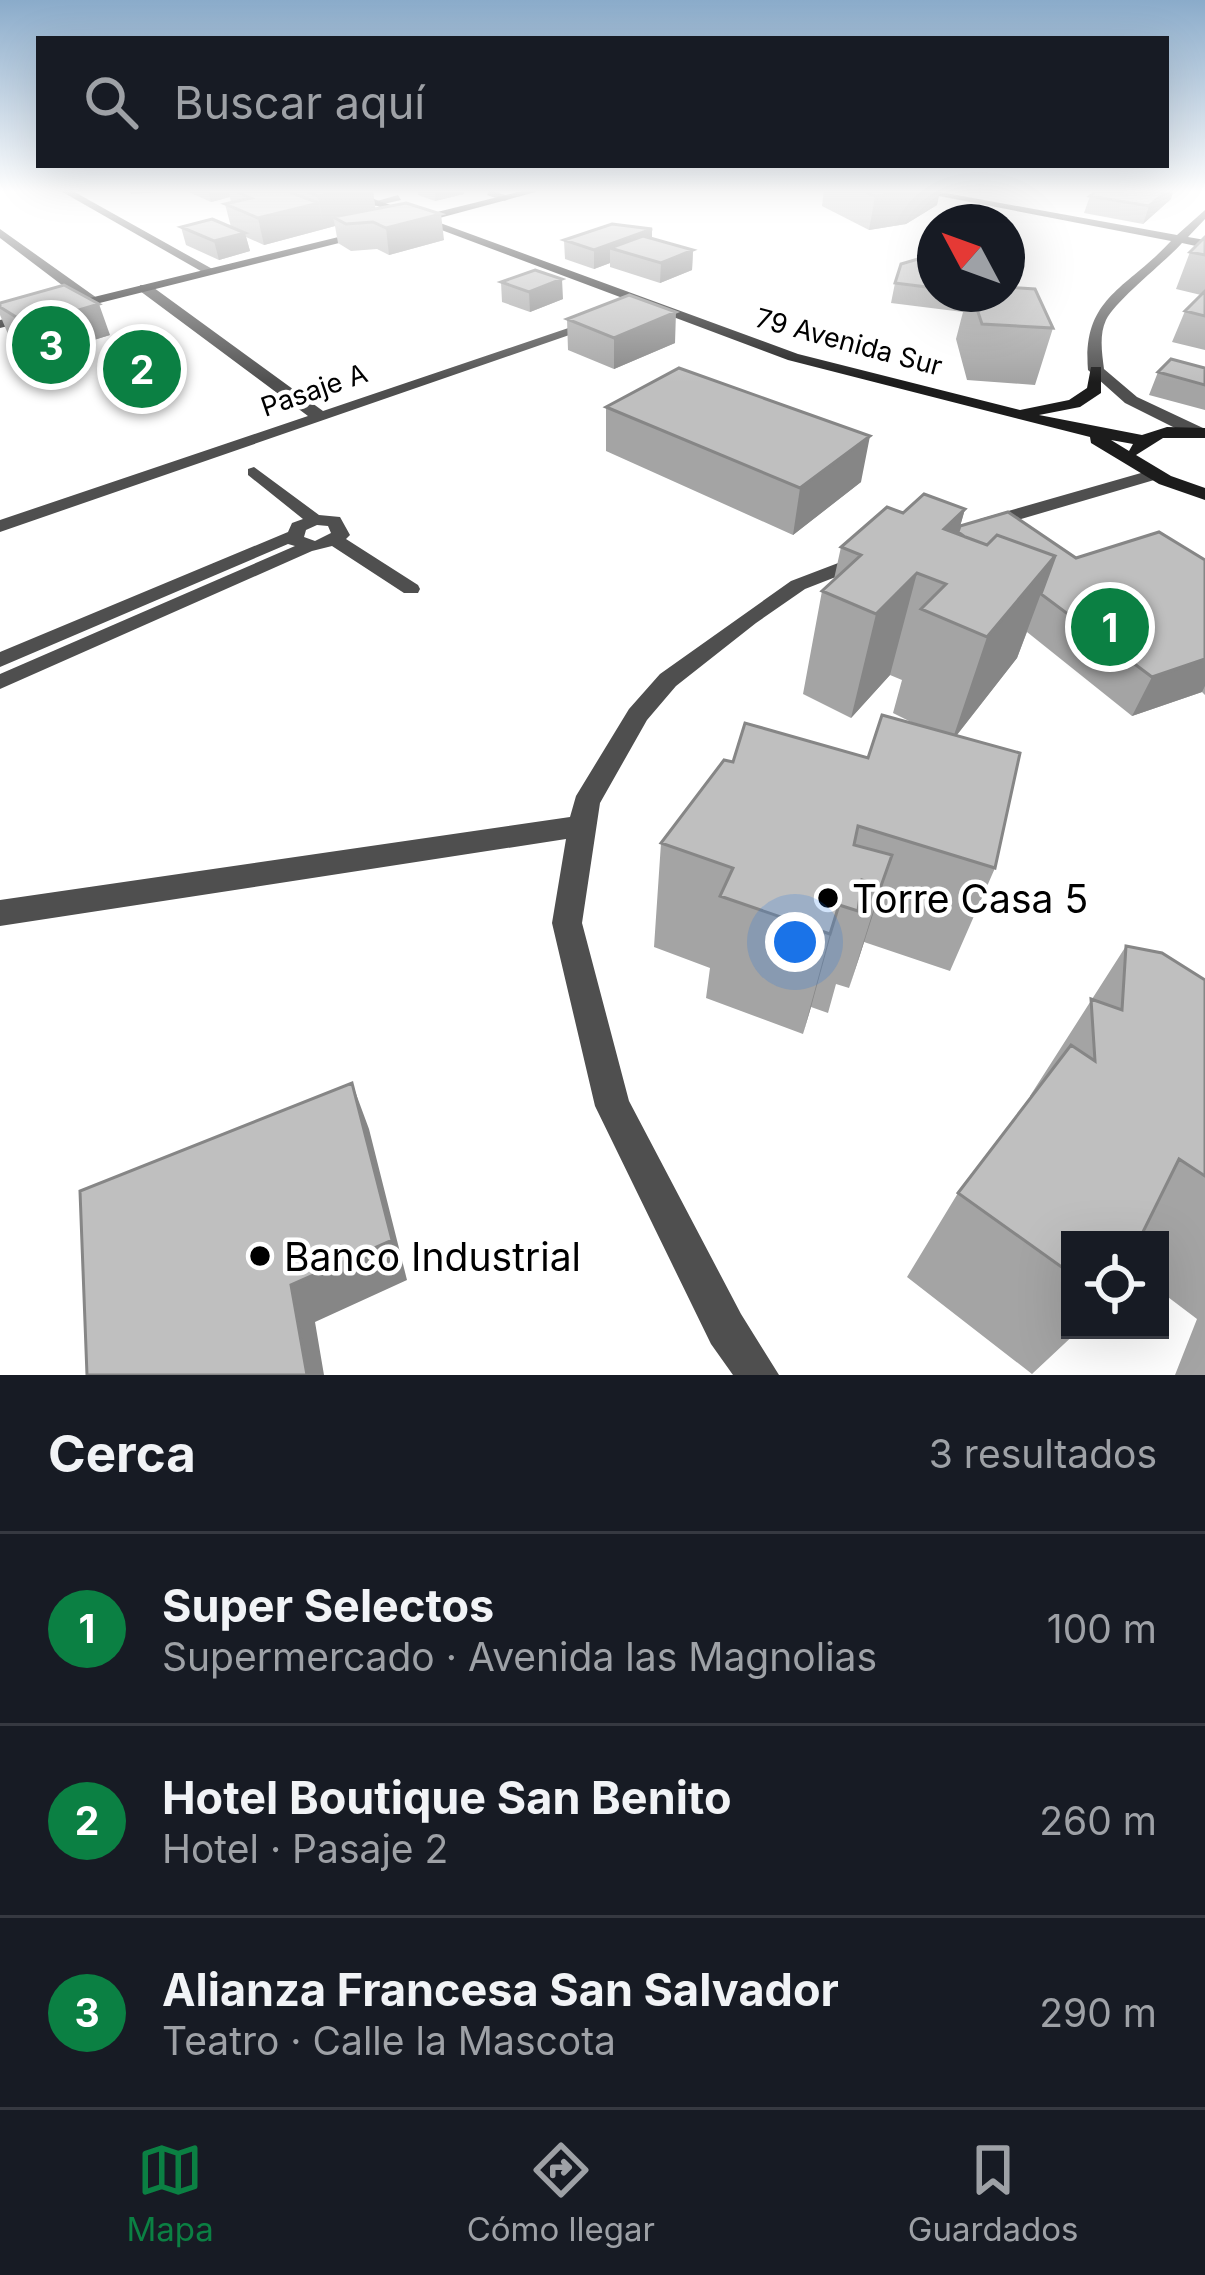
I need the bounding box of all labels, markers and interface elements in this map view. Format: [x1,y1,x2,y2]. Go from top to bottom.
search box [36,36,1169,168]
icon: search [78,69,144,135]
text: Buscar aquí [174,75,425,130]
north arrow [917,204,1025,312]
pin: 3 [12,300,90,390]
street label: 79 Avenida Sur [752,301,946,383]
pin: 2 [103,324,181,414]
street label: Pasaje A [256,356,372,424]
pin: 1 [1071,582,1149,672]
place label: Torre Casa 5 [852,875,1088,922]
marker: Torre Casa 5 [815,885,841,911]
your location [765,912,825,972]
map controls [1061,1231,1169,1339]
button: locate [1061,1231,1169,1339]
place label: Banco Industrial [284,1233,581,1280]
marker: Banco Industrial [247,1243,273,1269]
text: Cerca [48,1423,196,1484]
text: 3 resultados [929,1430,1157,1477]
text: Super Selectos [162,1578,494,1633]
text: 1 [79,1605,95,1652]
text: 100 m [1047,1605,1157,1652]
text: Supermercado · Avenida las Magnolias [162,1633,877,1680]
text: Hotel Boutique San Benito [162,1770,732,1825]
text: 2 [75,1797,99,1844]
text: 260 m [1039,1797,1157,1844]
text: Hotel · Pasaje 2 [162,1825,448,1872]
text: Alianza Francesa San Salvador [162,1962,839,2017]
text: 3 [74,1989,100,2036]
text: 290 m [1039,1989,1157,2036]
text: Teatro · Calle la Mascota [162,2017,616,2064]
tab: Mapa [126,2137,214,2249]
tab: Cómo llegar [467,2137,655,2249]
tab: Guardados [908,2137,1079,2249]

